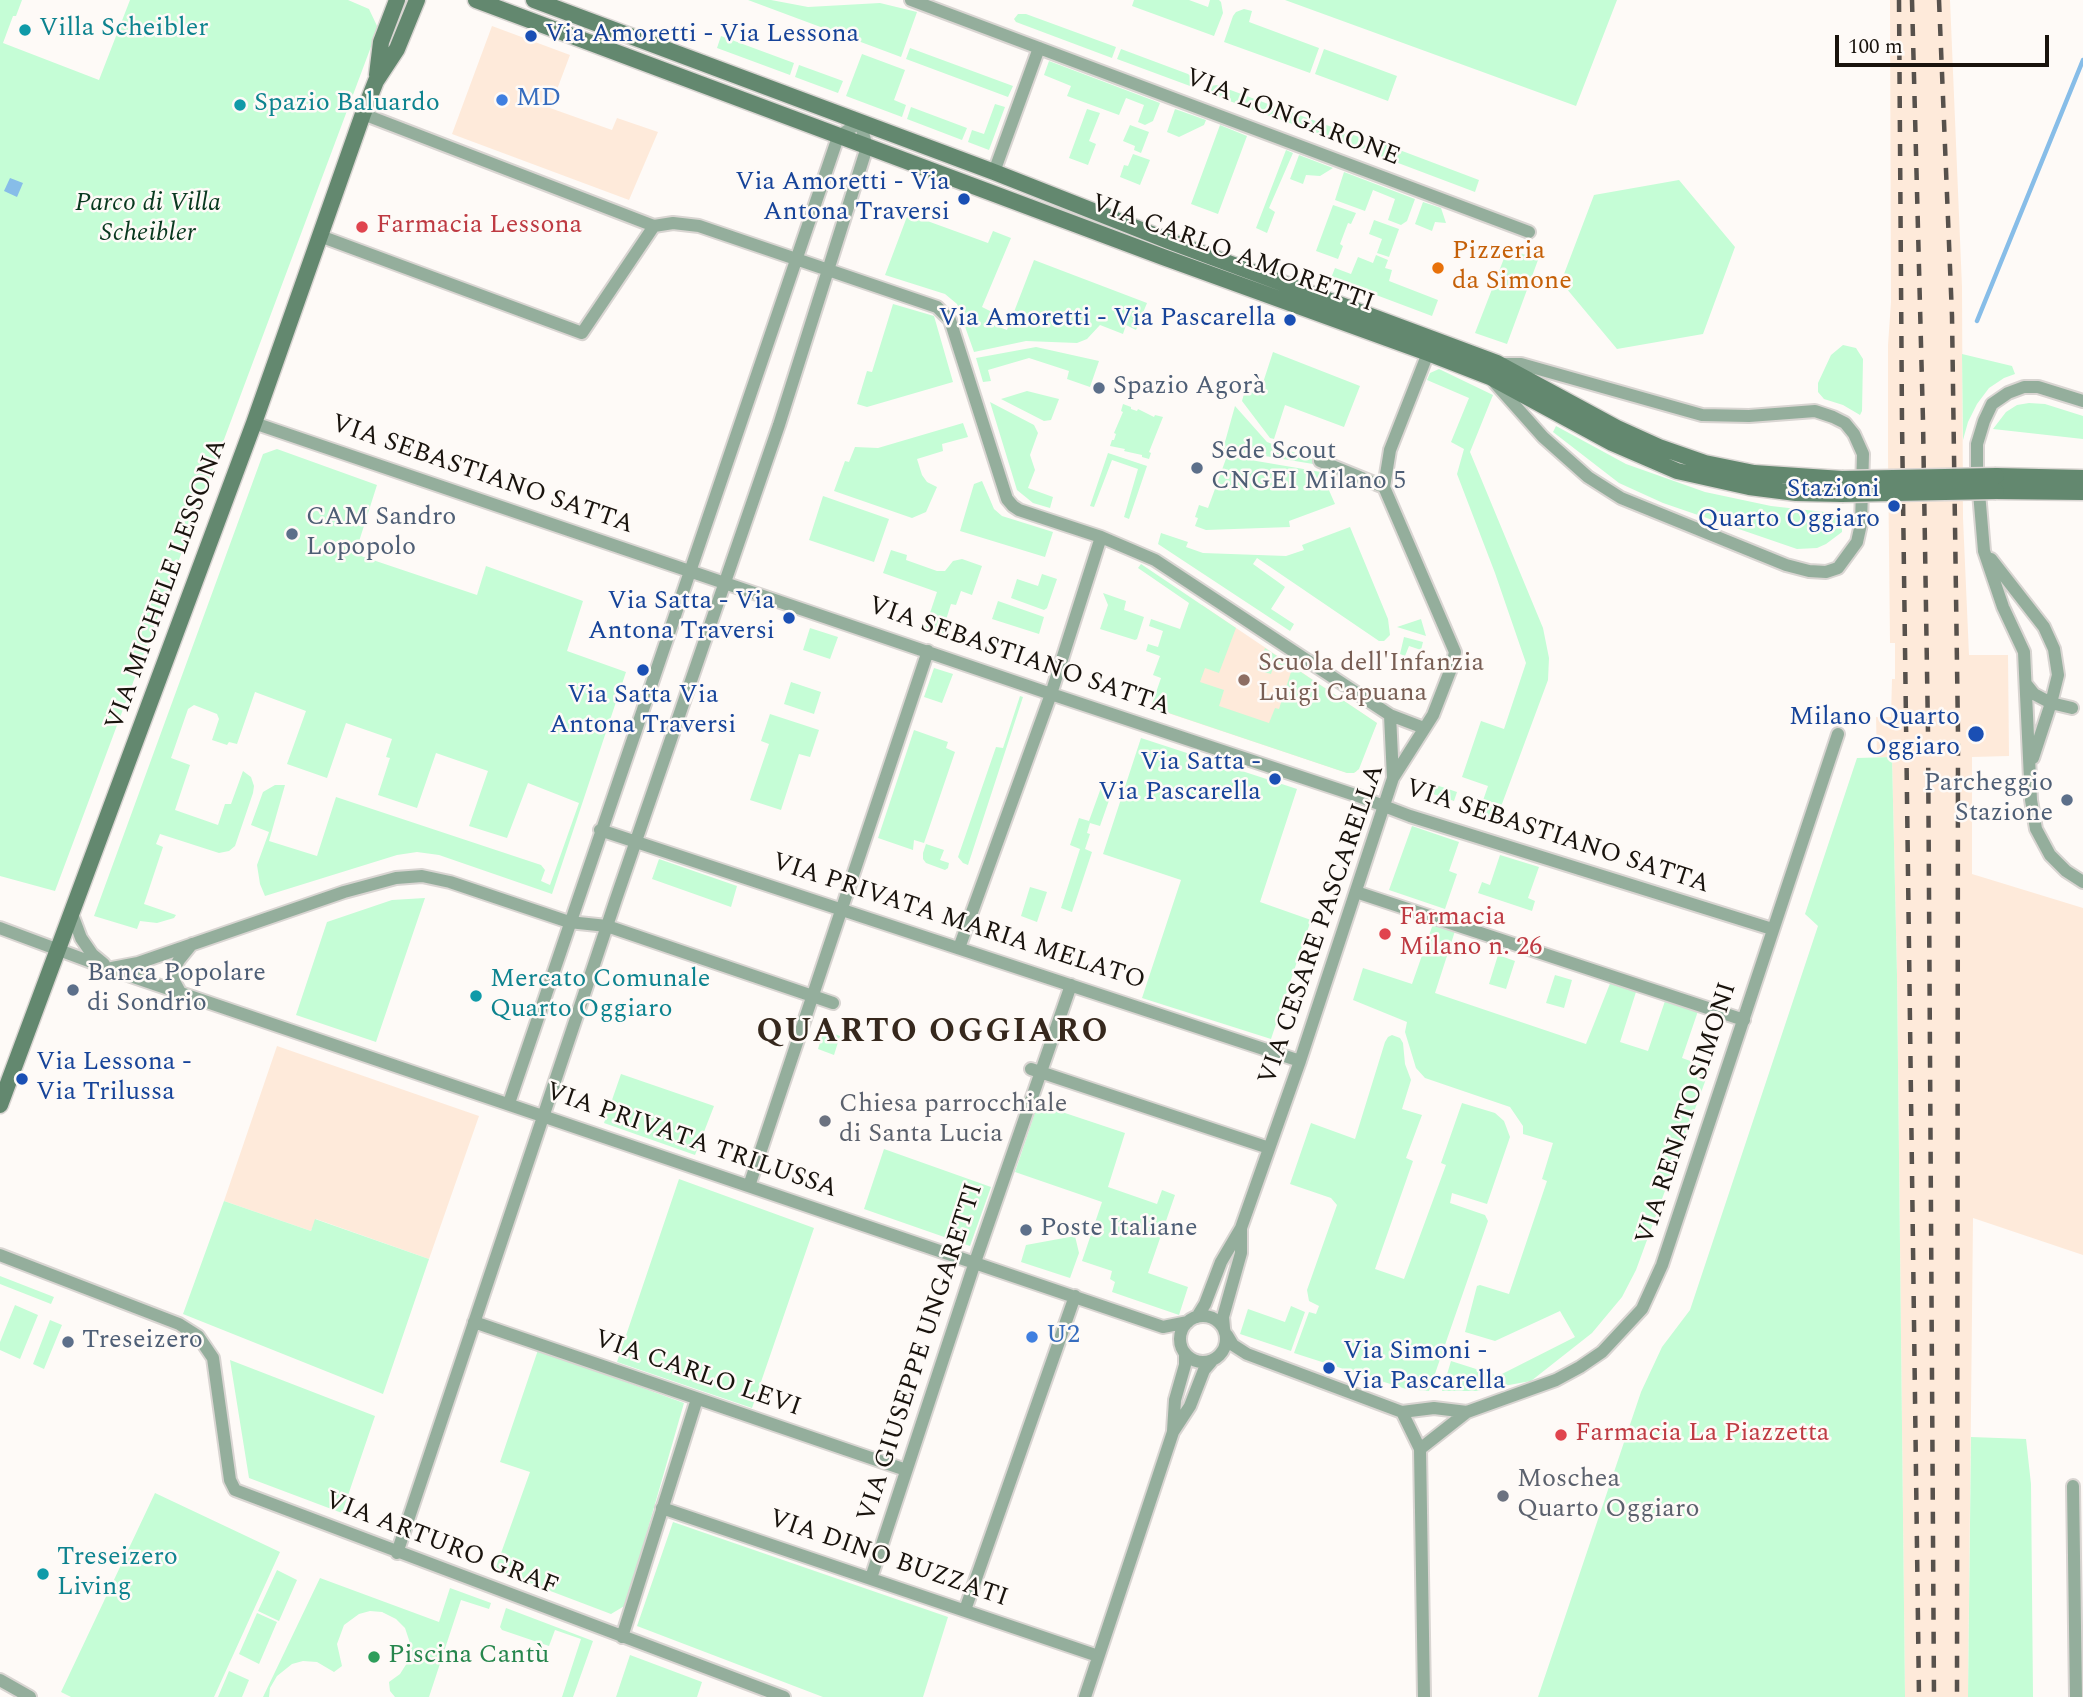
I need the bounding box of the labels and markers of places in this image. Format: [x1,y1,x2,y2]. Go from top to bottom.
place label: Villa Scheibler [39,14,209,46]
place label: Via Amoretti - Via Lessona [545,20,859,52]
marker: Villa Scheibler [17,22,33,38]
marker: Via Amoretti - Via Lessona [523,28,539,44]
place label: MD [516,84,561,116]
place label: Spazio Baluardo [254,89,440,121]
marker: MD [494,92,510,108]
marker: Spazio Baluardo [232,97,248,113]
place label: Via Amoretti - Via Antona Traversi [735,168,950,230]
marker: Via Amoretti - Via Antona Traversi [956,191,972,207]
place label: Farmacia Lessona [376,211,582,243]
marker: Farmacia Lessona [354,219,370,235]
place label: Pizzeria da Simone [1452,237,1572,298]
marker: Pizzeria da Simone [1430,260,1446,276]
place label: Via Amoretti - Via Pascarella [939,304,1276,336]
marker: Via Amoretti - Via Pascarella [1282,312,1298,328]
place label: Spazio Agorà [1113,372,1266,404]
marker: Spazio Agorà [1091,380,1107,396]
place label: Sede Scout CNGEI Milano 5 [1211,437,1406,498]
marker: Sede Scout CNGEI Milano 5 [1189,460,1205,476]
place label: Stazioni Quarto Oggiaro [1698,475,1880,536]
marker: Stazioni Quarto Oggiaro [1886,498,1902,514]
place label: CAM Sandro Lopopolo [306,503,456,564]
marker: CAM Sandro Lopopolo [284,526,300,542]
place label: Via Satta - Via Antona Traversi [588,587,775,648]
marker: Via Satta - Via Antona Traversi [781,610,797,626]
place label: Scuola dell'Infanzia Luigi Capuana [1258,649,1484,710]
marker: Via Satta Via Antona Traversi [635,662,651,678]
marker: Scuola dell'Infanzia Luigi Capuana [1236,672,1252,688]
place label: Via Satta Via Antona Traversi [550,681,736,742]
place label: Milano Quarto Oggiaro [1789,703,1960,764]
marker: Milano Quarto Oggiaro [1966,724,1986,744]
place label: Via Satta - Via Pascarella [1098,748,1261,810]
place label: Parcheggio Stazione [1924,769,2053,830]
marker: Via Satta - Via Pascarella [1267,771,1283,787]
marker: Parcheggio Stazione [2059,792,2075,808]
place label: Farmacia Milano n. 26 [1399,903,1542,964]
marker: Farmacia Milano n. 26 [1377,926,1393,942]
place label: Banca Popolare di Sondrio [87,959,266,1020]
place label: Mercato Comunale Quarto Oggiaro [490,965,710,1026]
marker: Banca Popolare di Sondrio [65,982,81,998]
marker: Mercato Comunale Quarto Oggiaro [468,988,484,1004]
place label: Via Lessona - Via Trilussa [36,1048,192,1110]
marker: Via Lessona - Via Trilussa [14,1071,30,1087]
place label: Chiesa parrocchiale di Santa Lucia [839,1090,1067,1152]
marker: Chiesa parrocchiale di Santa Lucia [817,1113,833,1129]
place label: Poste Italiane [1040,1214,1198,1246]
marker: Poste Italiane [1018,1222,1034,1238]
place label: U2 [1046,1321,1080,1353]
place label: Treseizero [82,1326,203,1358]
marker: U2 [1024,1329,1040,1345]
marker: Treseizero [60,1334,76,1350]
place label: Via Simoni - Via Pascarella [1343,1337,1506,1398]
marker: Via Simoni - Via Pascarella [1321,1360,1337,1376]
place label: Farmacia La Piazzetta [1575,1419,1830,1451]
marker: Farmacia La Piazzetta [1553,1427,1569,1443]
place label: Moschea Quarto Oggiaro [1517,1465,1699,1526]
marker: Moschea Quarto Oggiaro [1495,1488,1511,1504]
place label: Treseizero Living [57,1543,178,1604]
marker: Treseizero Living [35,1566,51,1582]
place label: Piscina Cantù [388,1641,549,1673]
marker: Piscina Cantù [366,1649,382,1665]

